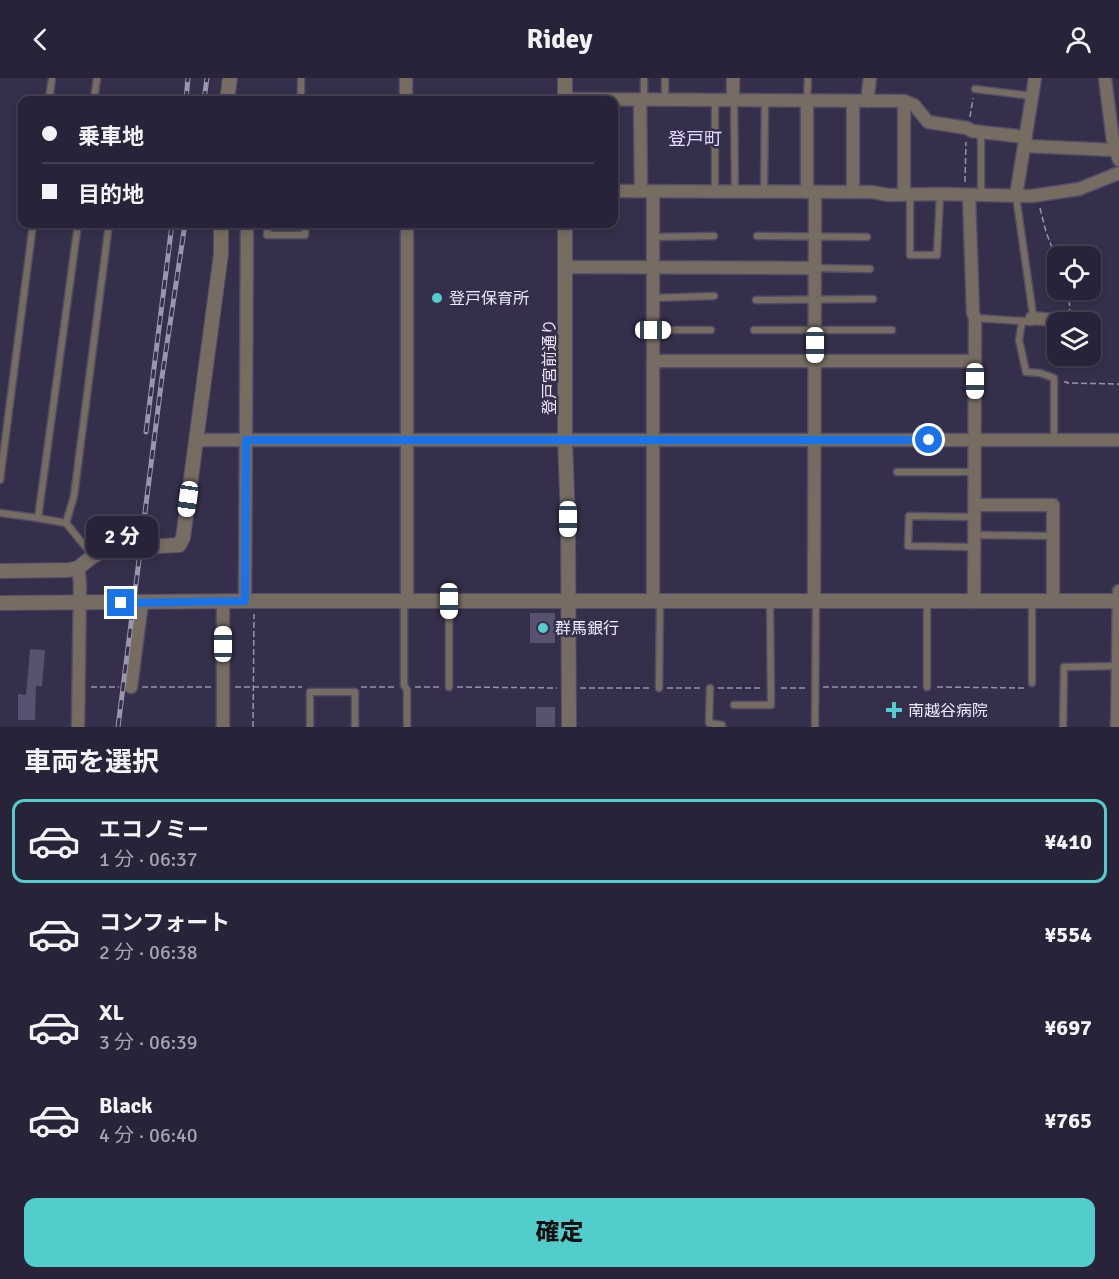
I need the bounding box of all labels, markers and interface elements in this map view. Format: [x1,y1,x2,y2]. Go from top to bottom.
icon: back [24,23,57,56]
text: Ridey [527,23,592,56]
icon: person [1062,23,1095,56]
text: 乗車地 [78,123,144,150]
district label: 登戸町 [668,128,722,150]
text: 目的地 [78,181,144,208]
map controls [1047,246,1101,366]
button: locate [1047,246,1101,300]
place label: 登戸保育所 [449,289,529,309]
marker: 登戸保育所 [430,291,444,305]
button: layers [1047,312,1101,366]
street label: 登戸宮前通り [540,319,560,415]
car [635,321,671,339]
car [806,327,824,363]
car [966,363,984,399]
route start [915,426,942,453]
car [177,480,199,518]
car [559,501,577,537]
callout: 2 分 [85,516,157,558]
text: 2 分 [104,524,140,549]
car [440,583,458,619]
route end [107,589,134,616]
place label: 群馬銀行 [555,619,619,639]
marker: 群馬銀行 [536,621,550,635]
car [214,626,232,662]
marker: 南越谷病院 [885,701,903,719]
place label: 南越谷病院 [908,701,988,721]
text: 車両を選択 [24,746,159,779]
icon: car [27,814,81,868]
text: エコノミー [99,816,209,843]
text: ¥410 [1044,828,1092,855]
text: 1 分 · 06:37 [99,847,198,872]
icon: car [27,907,81,961]
text: コンフォート [99,909,230,936]
text: ¥554 [1044,921,1092,948]
text: 2 分 · 06:38 [99,940,198,965]
text: XL [99,999,124,1026]
icon: car [27,1000,81,1054]
text: ¥697 [1044,1014,1092,1041]
text: 3 分 · 06:39 [99,1030,198,1055]
text: Black [99,1092,153,1119]
icon: car [27,1093,81,1147]
text: ¥765 [1044,1107,1092,1134]
text: 4 分 · 06:40 [99,1123,198,1148]
button: 確定 [24,1198,1095,1267]

